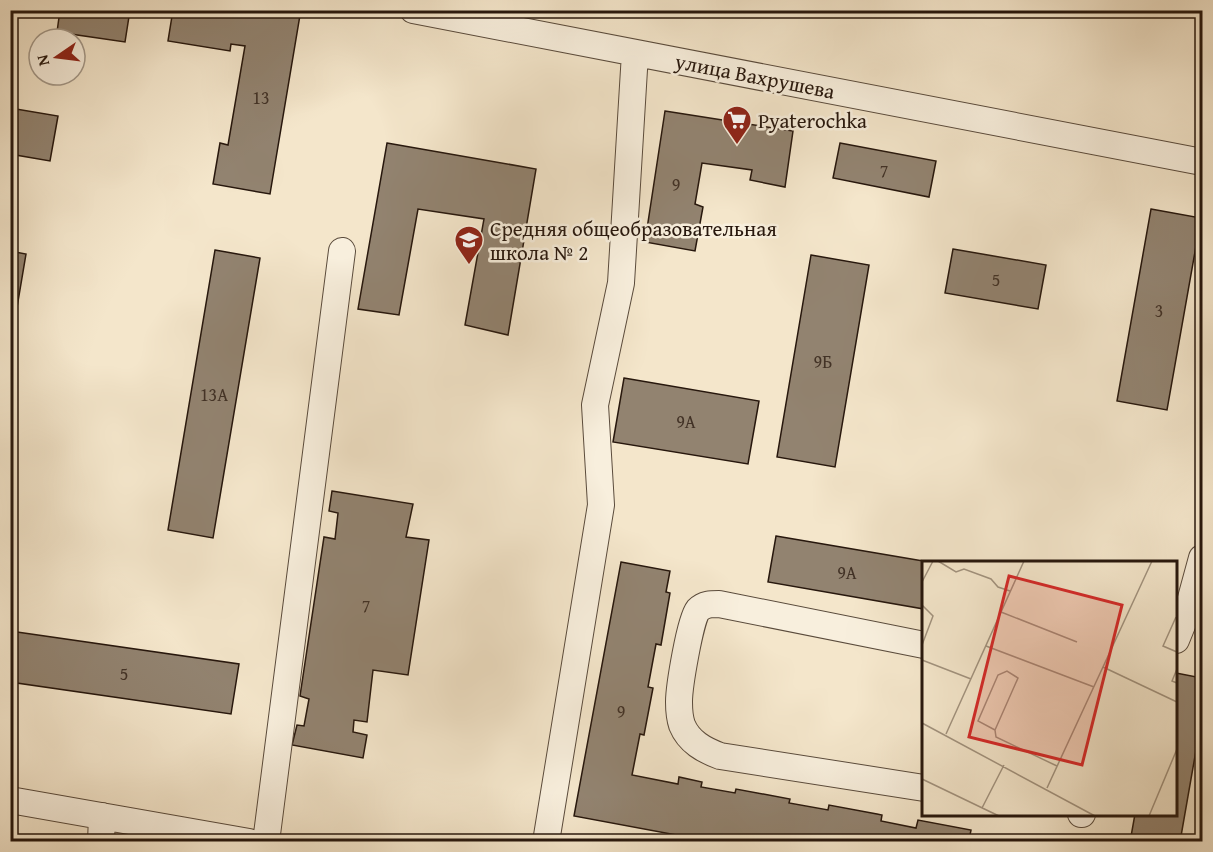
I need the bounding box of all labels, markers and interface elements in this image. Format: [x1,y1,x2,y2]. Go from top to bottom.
north arrow [27,27,87,87]
street label: улица Вахрушева [672,45,837,107]
text: N [29,52,55,69]
house number: 13 [252,84,270,111]
supermarket icon: Pyaterochka [721,104,753,146]
place label: Pyaterochka [758,105,867,136]
house number: 7 [880,157,888,184]
house number: 9 [672,171,680,198]
place label: Средняя общеобразовательная школа № 2 [490,213,777,268]
school or university icon: Средняя общеобразовательная школа № 2 [453,224,485,266]
house number: 5 [992,266,1000,293]
house number: 3 [1155,297,1163,324]
house number: 9Б [814,348,832,375]
house number: 13А [200,381,228,408]
house number: 9А [676,408,696,435]
house number: 9А [837,559,857,586]
inset map [922,561,1177,816]
house number: 7 [362,592,370,619]
house number: 5 [120,660,128,687]
house number: 9 [617,698,625,725]

